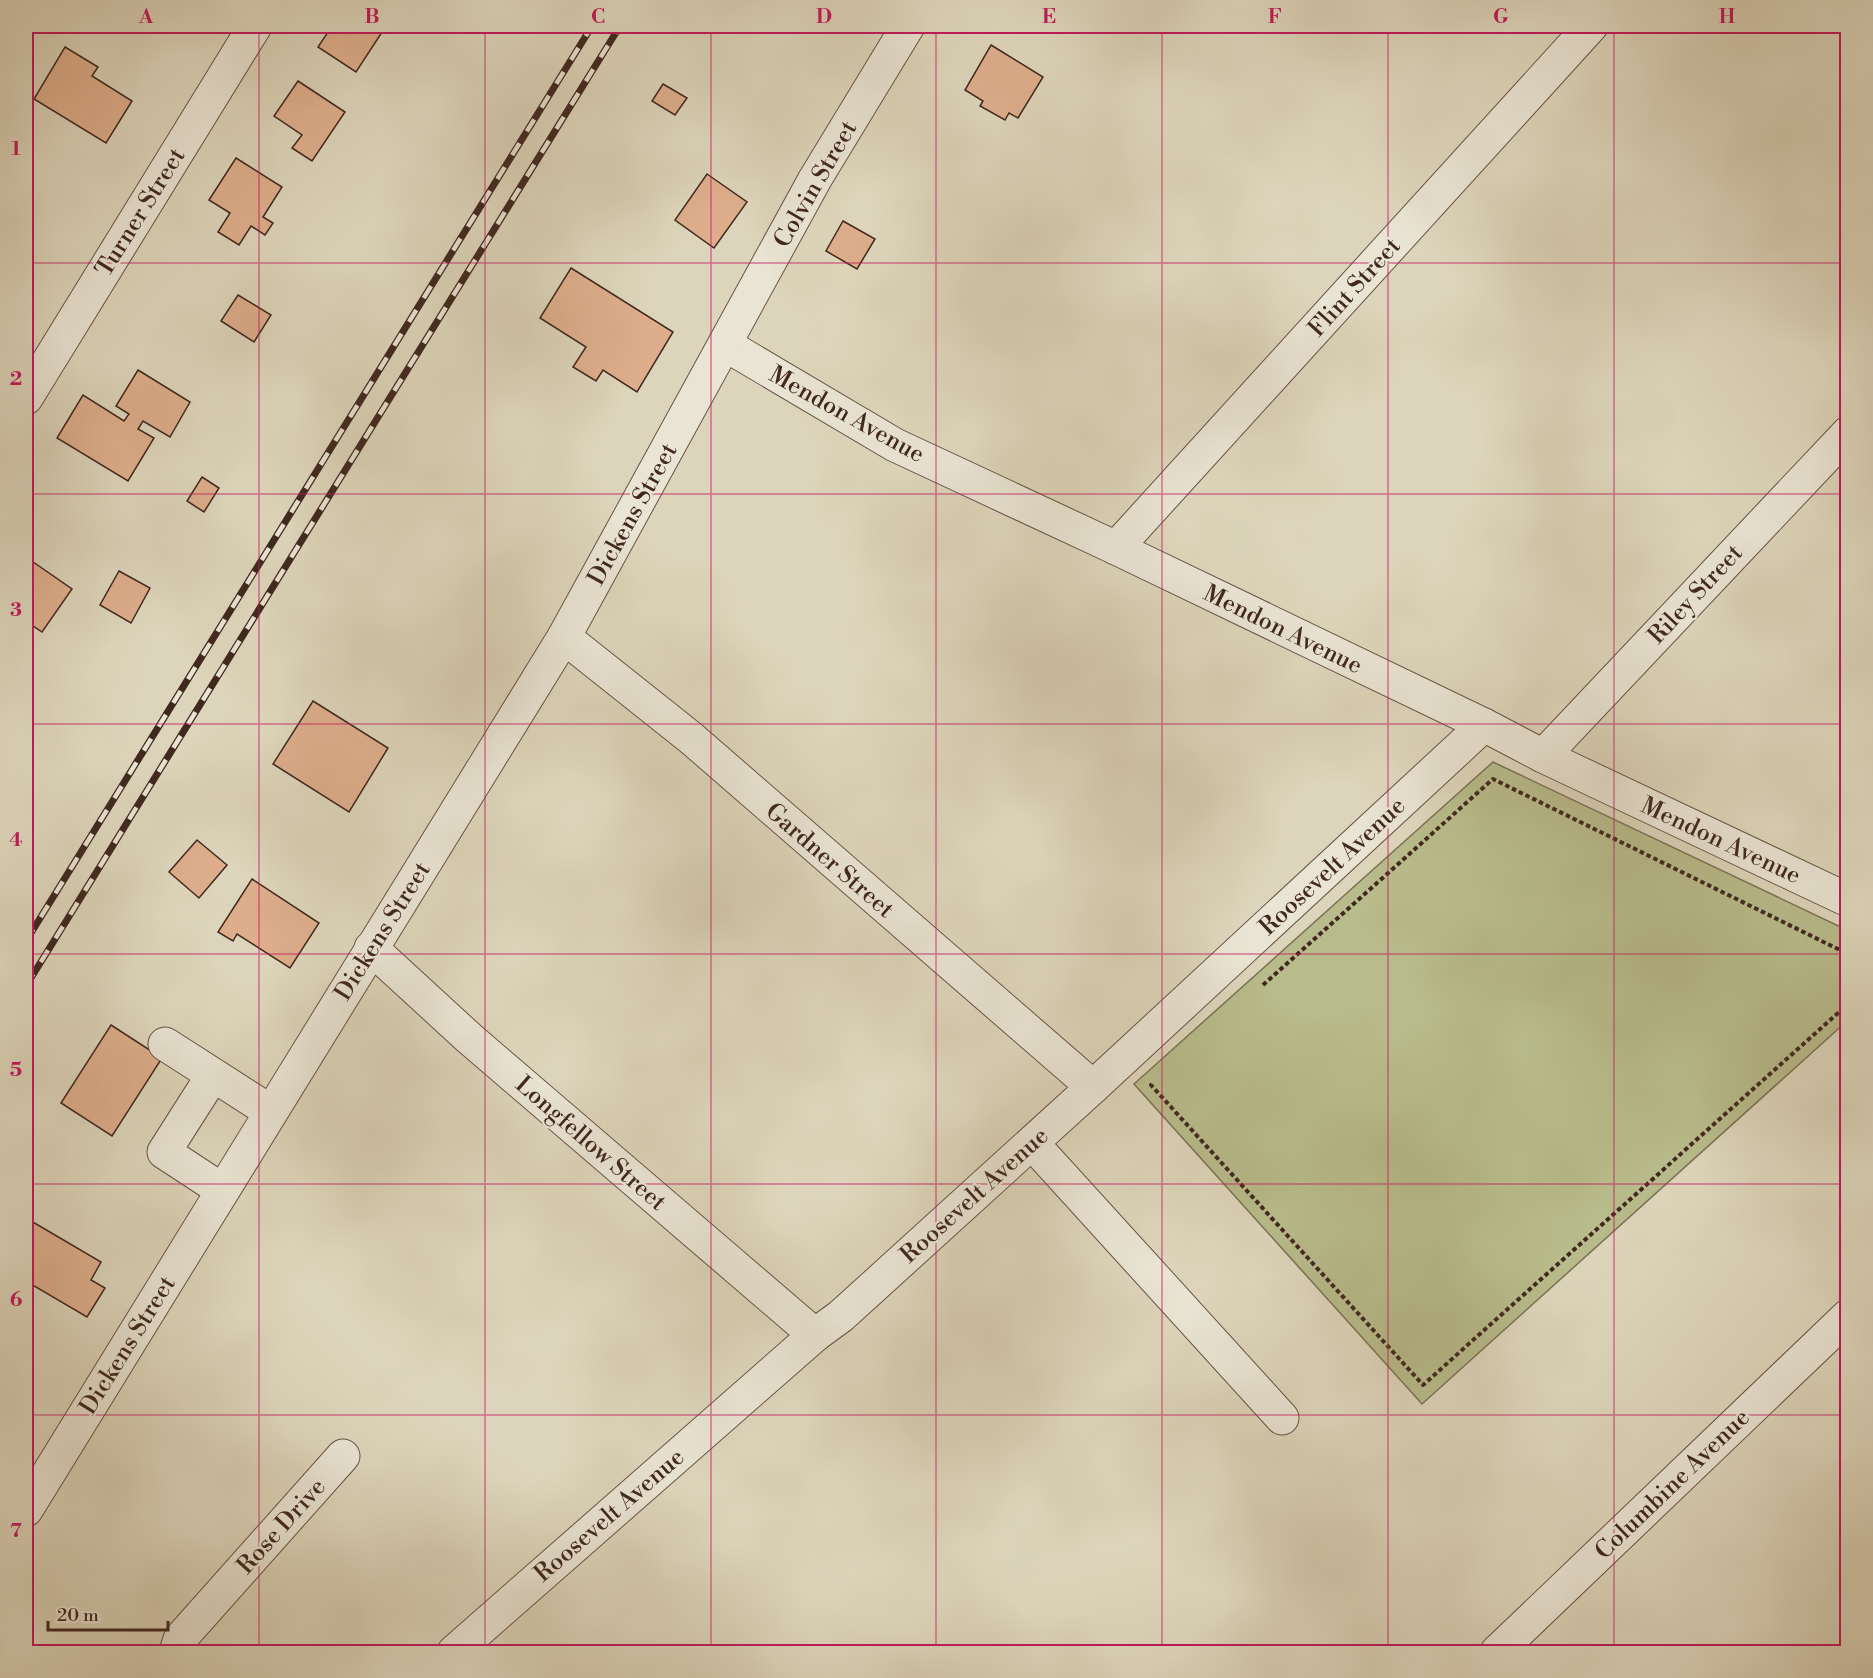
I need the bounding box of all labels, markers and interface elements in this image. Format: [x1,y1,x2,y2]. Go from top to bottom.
text: A [138,5,154,30]
text: B [364,5,380,30]
text: C [591,5,605,30]
text: D [816,5,832,30]
text: E [1042,5,1056,30]
text: F [1268,5,1282,30]
text: G [1493,5,1509,30]
text: H [1719,5,1736,30]
street label: Colvin Street [767,115,865,253]
text: 1 [11,137,21,162]
street label: Turner Street [89,142,193,282]
street label: Flint Street [1302,231,1408,344]
street label: Mendon Avenue [764,360,929,470]
text: 2 [10,367,22,392]
street label: Dickens Street [581,438,685,591]
street label: Riley Street [1642,538,1750,651]
street label: Mendon Avenue [1198,578,1367,681]
text: 3 [10,598,22,623]
street label: Roosevelt Avenue [1253,791,1412,942]
street label: Mendon Avenue [1636,791,1805,891]
street label: Gardner Street [759,797,900,925]
text: 4 [9,828,23,853]
street label: Dickens Street [328,856,438,1007]
text: 5 [10,1058,22,1083]
street label: Longfellow Street [509,1070,672,1218]
street label: Roosevelt Avenue [894,1121,1055,1270]
street label: Dickens Street [73,1270,183,1421]
text: 6 [10,1288,23,1313]
street label: Columbine Avenue [1589,1403,1756,1566]
street label: Roosevelt Avenue [528,1442,691,1589]
street label: Rose Drive [231,1473,333,1581]
text: 7 [10,1519,22,1544]
scale bar [48,1594,168,1632]
text: 20 m [57,1604,99,1627]

